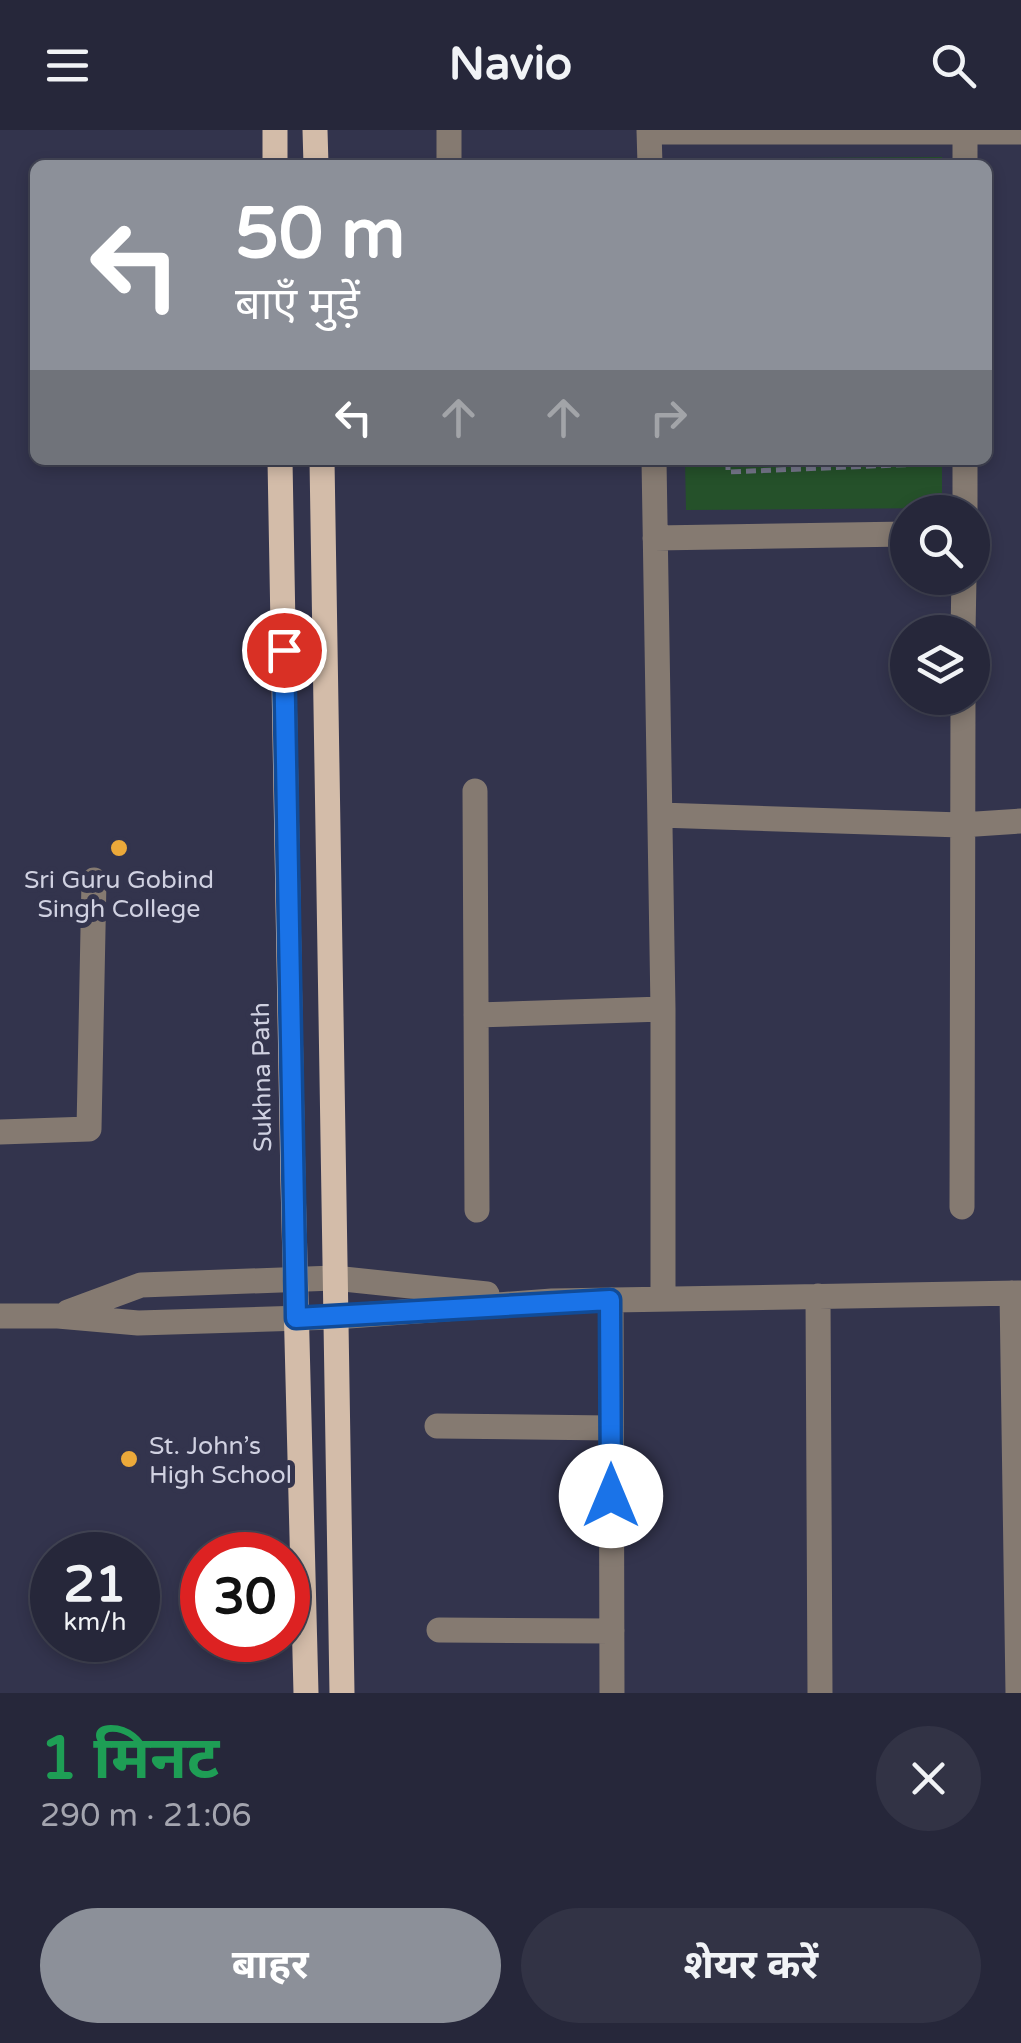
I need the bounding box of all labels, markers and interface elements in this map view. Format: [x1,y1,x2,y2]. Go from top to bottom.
icon: menu [40,38,95,93]
text: Navio [449,38,572,92]
icon: search [926,38,981,93]
text: 50 m [235,193,405,277]
icon: left [70,200,200,330]
text: बाएँ मुड़ें [235,278,360,332]
icon: left [326,390,381,445]
icon: ahead [431,390,486,445]
icon: ahead [536,390,591,445]
icon: right [641,390,696,445]
map controls [890,495,990,715]
button: search [890,495,990,595]
pin [242,608,327,693]
button: layers [890,615,990,715]
icon: arrive [257,623,312,678]
marker: Sri Guru Gobind Singh College [108,837,130,859]
place label: Sri Guru Gobind Singh College [24,865,214,924]
street label: Sukhna Path [246,1002,278,1152]
place label: St. John’s High School [149,1431,292,1490]
position arrow [559,1444,663,1548]
marker: St. John’s High School [118,1448,140,1470]
speed limit sign: 30 [180,1532,310,1662]
text: 21 [64,1555,126,1615]
text: km/h [64,1607,126,1637]
text: 1 मिनट [40,1723,219,1795]
button: close [876,1726,981,1831]
text: 290 m · 21:06 [40,1797,252,1835]
button: बाहर [40,1908,501,2023]
button: शेयर करें [521,1908,981,2023]

